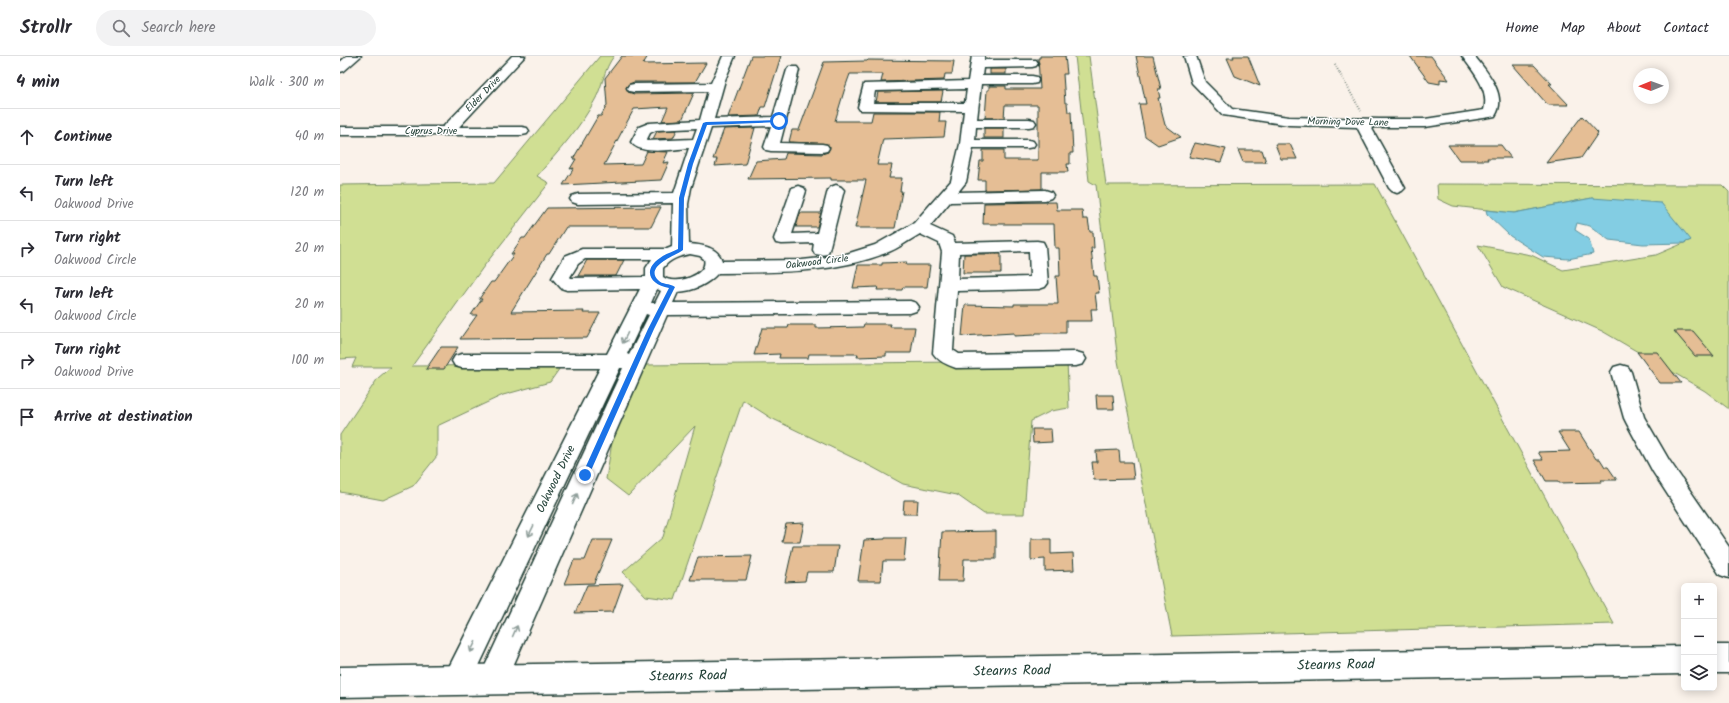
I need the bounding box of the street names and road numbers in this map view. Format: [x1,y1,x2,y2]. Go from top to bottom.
street label: Elder Drive [461,72,505,116]
street label: Morning Dove Lane [1307,113,1389,131]
street label: Cyprus Drive [405,123,458,139]
street label: Oakwood Circle [785,250,850,274]
street label: Oakwood Drive [531,441,581,516]
street label: Stearns Road [1297,653,1376,677]
street label: Stearns Road [973,659,1052,683]
street label: Stearns Road [649,664,728,688]

